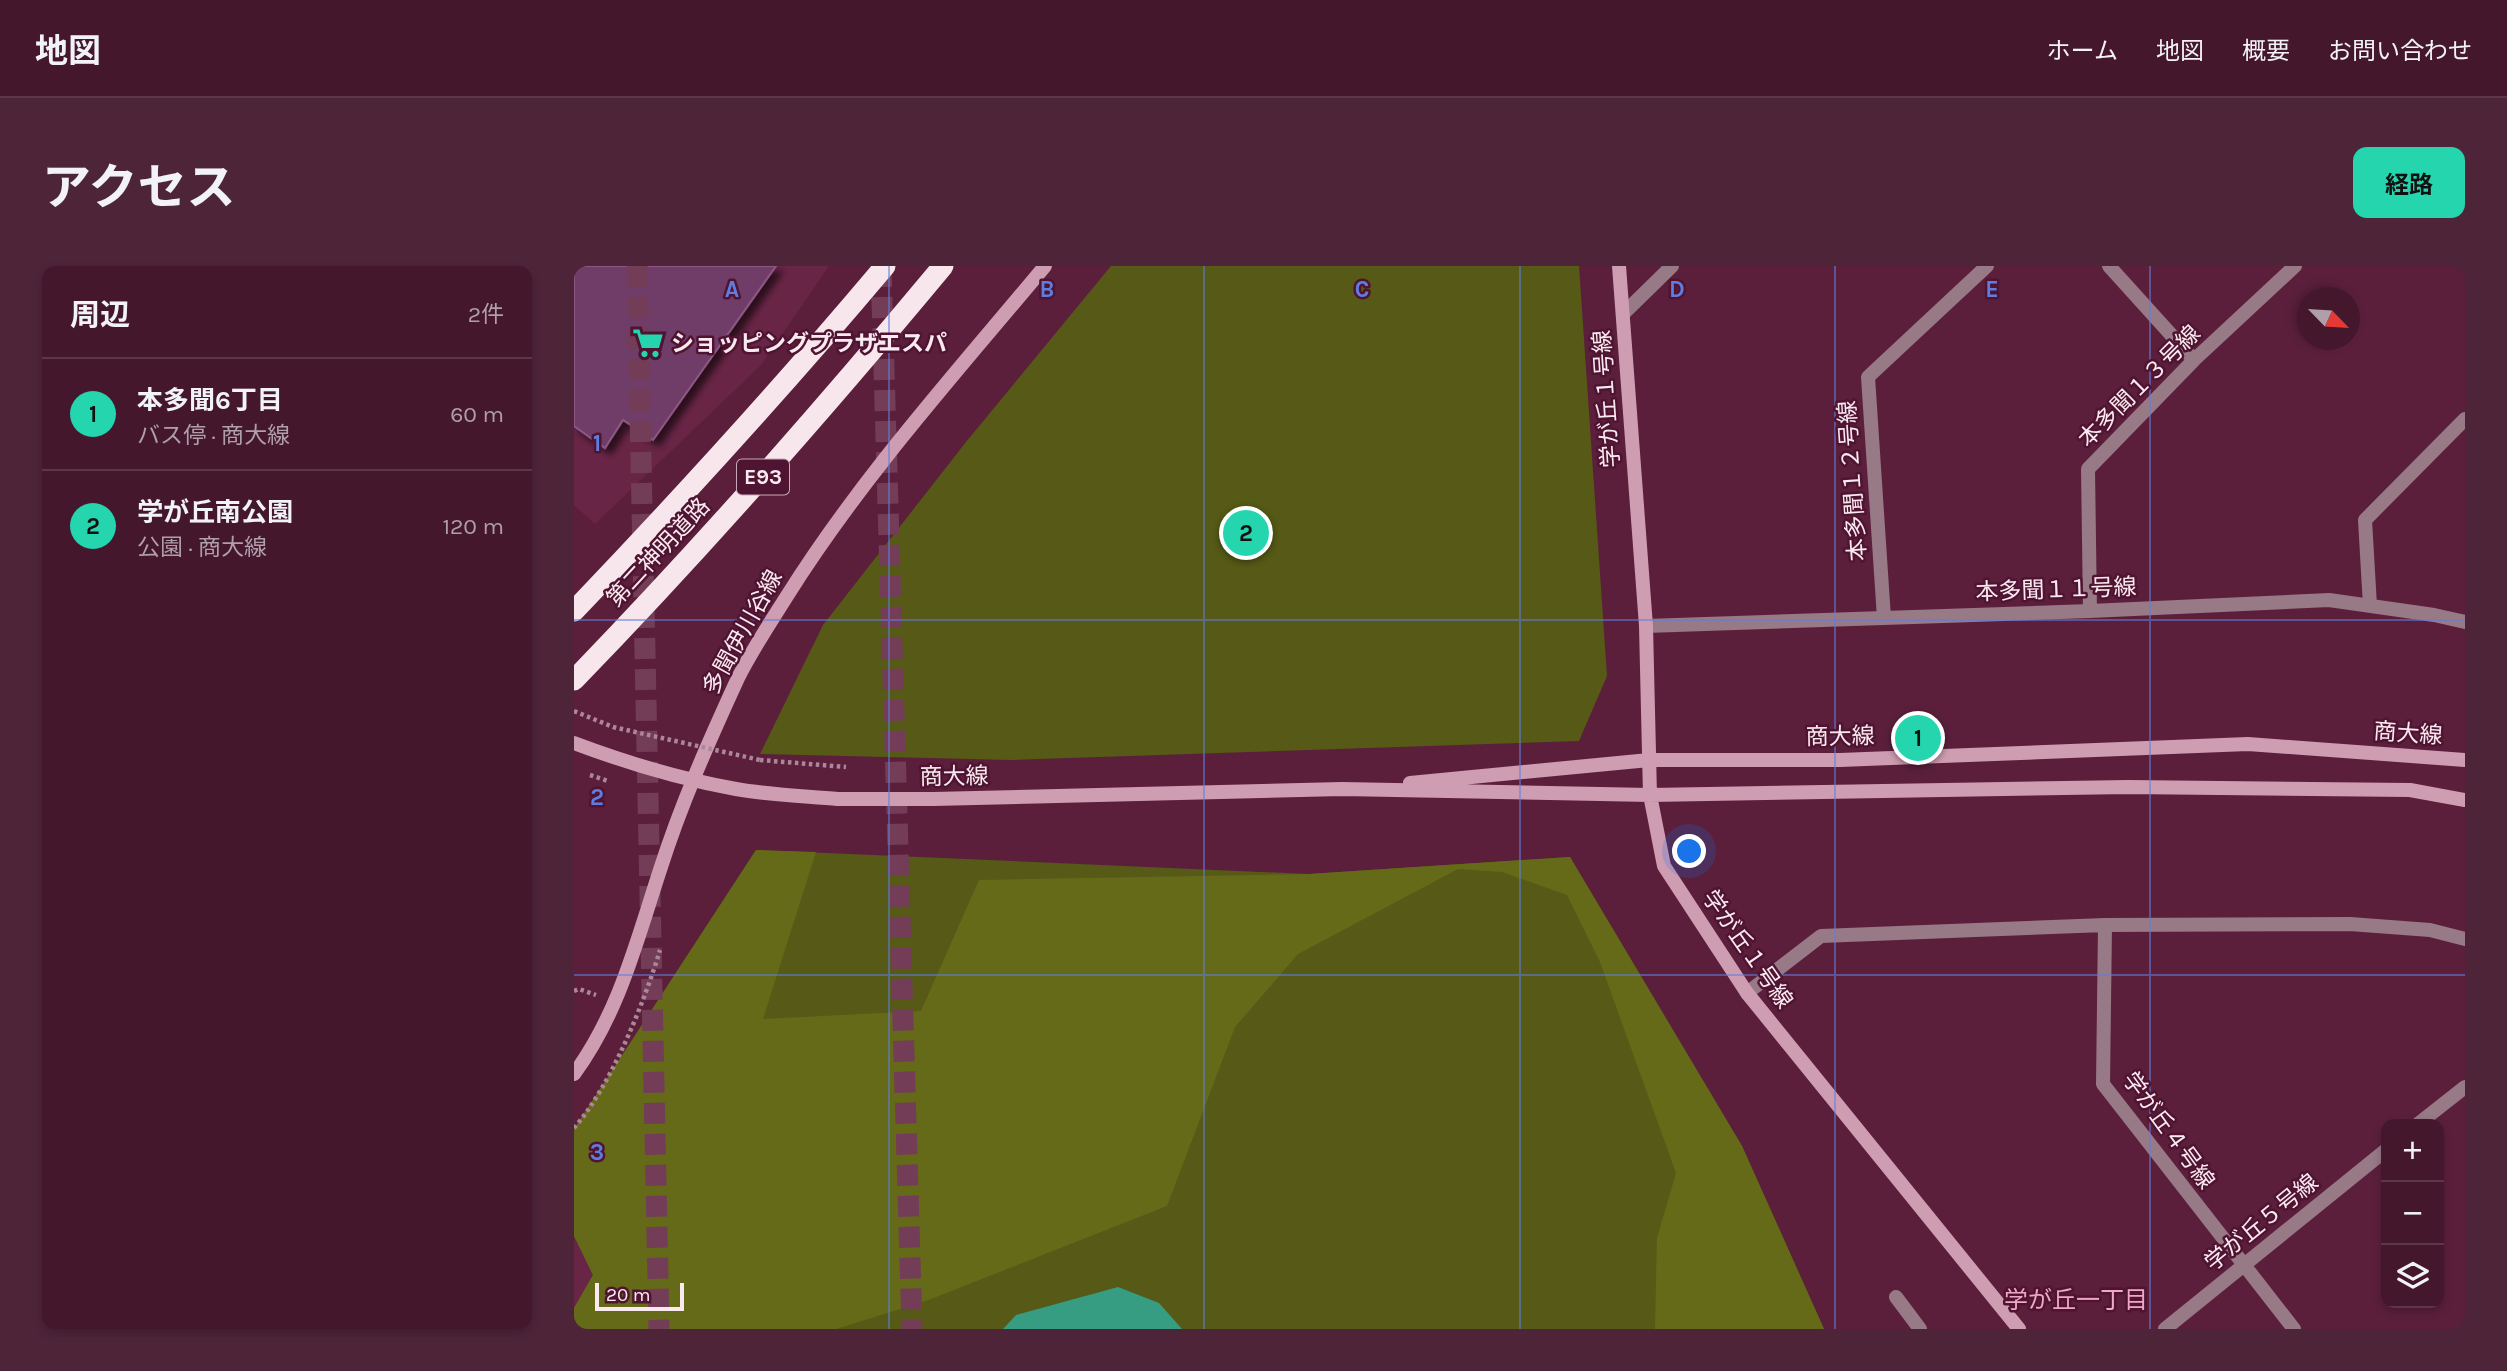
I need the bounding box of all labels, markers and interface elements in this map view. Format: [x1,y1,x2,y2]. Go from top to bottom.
text: 地図 [35,32,101,70]
text: ホーム [2047,37,2118,65]
text: 地図 [2156,37,2204,65]
text: 概要 [2242,37,2290,65]
text: お問い合わせ [2328,37,2472,65]
button: 経路 [2353,147,2465,218]
text: アクセス [42,159,236,216]
text: A [725,276,739,303]
text: B [1040,276,1054,303]
text: C [1355,276,1369,303]
text: D [1669,276,1685,303]
text: E [1985,276,1999,303]
north arrow [2297,287,2360,350]
text: 周辺 [70,297,130,333]
text: 2件 [468,301,504,328]
street label: 本多聞１３号線 [2073,320,2206,453]
supermarket icon: ショッピングプラザエスパ [631,326,665,360]
street label: 学が丘１号線 [1588,329,1625,469]
place label: ショッピングプラザエスパ [671,330,947,357]
text: 本多聞6丁目 [137,385,283,416]
street label: 本多聞１２号線 [1833,400,1872,562]
text: 1 [89,401,97,428]
text: 60 m [450,401,504,428]
text: バス停 · 商大線 [137,422,290,449]
text: 1 [593,430,601,457]
road number: E93 [737,460,789,494]
street label: 第二神明道路 [601,493,715,612]
text: 学が丘南公園 [137,497,293,528]
pin: 2 [1223,507,1269,559]
text: 2 [86,513,100,540]
text: 120 m [442,513,504,540]
text: 公園 · 商大線 [137,534,267,561]
street label: 多聞伊川谷線 [697,565,788,699]
street label: 本多聞１１号線 [1975,573,2137,606]
pin: 1 [1895,712,1941,764]
street label: 商大線 [2373,718,2443,749]
street label: 商大線 [1805,722,1875,751]
street label: 商大線 [919,762,989,791]
text: 2 [590,784,604,811]
your location [1672,834,1706,868]
street label: 学が丘１号線 [1697,885,1798,1014]
street label: 学が丘４号線 [2117,1067,2220,1194]
map controls [2381,1119,2444,1308]
button: + [2381,1119,2444,1182]
text: 3 [590,1139,604,1166]
street label: 学が丘５号線 [2199,1168,2323,1276]
button: − [2381,1182,2444,1245]
button: layers [2381,1245,2444,1308]
scale bar [595,1280,684,1312]
text: 20 m [606,1284,651,1306]
district label: 学が丘一丁目 [2004,1286,2148,1314]

